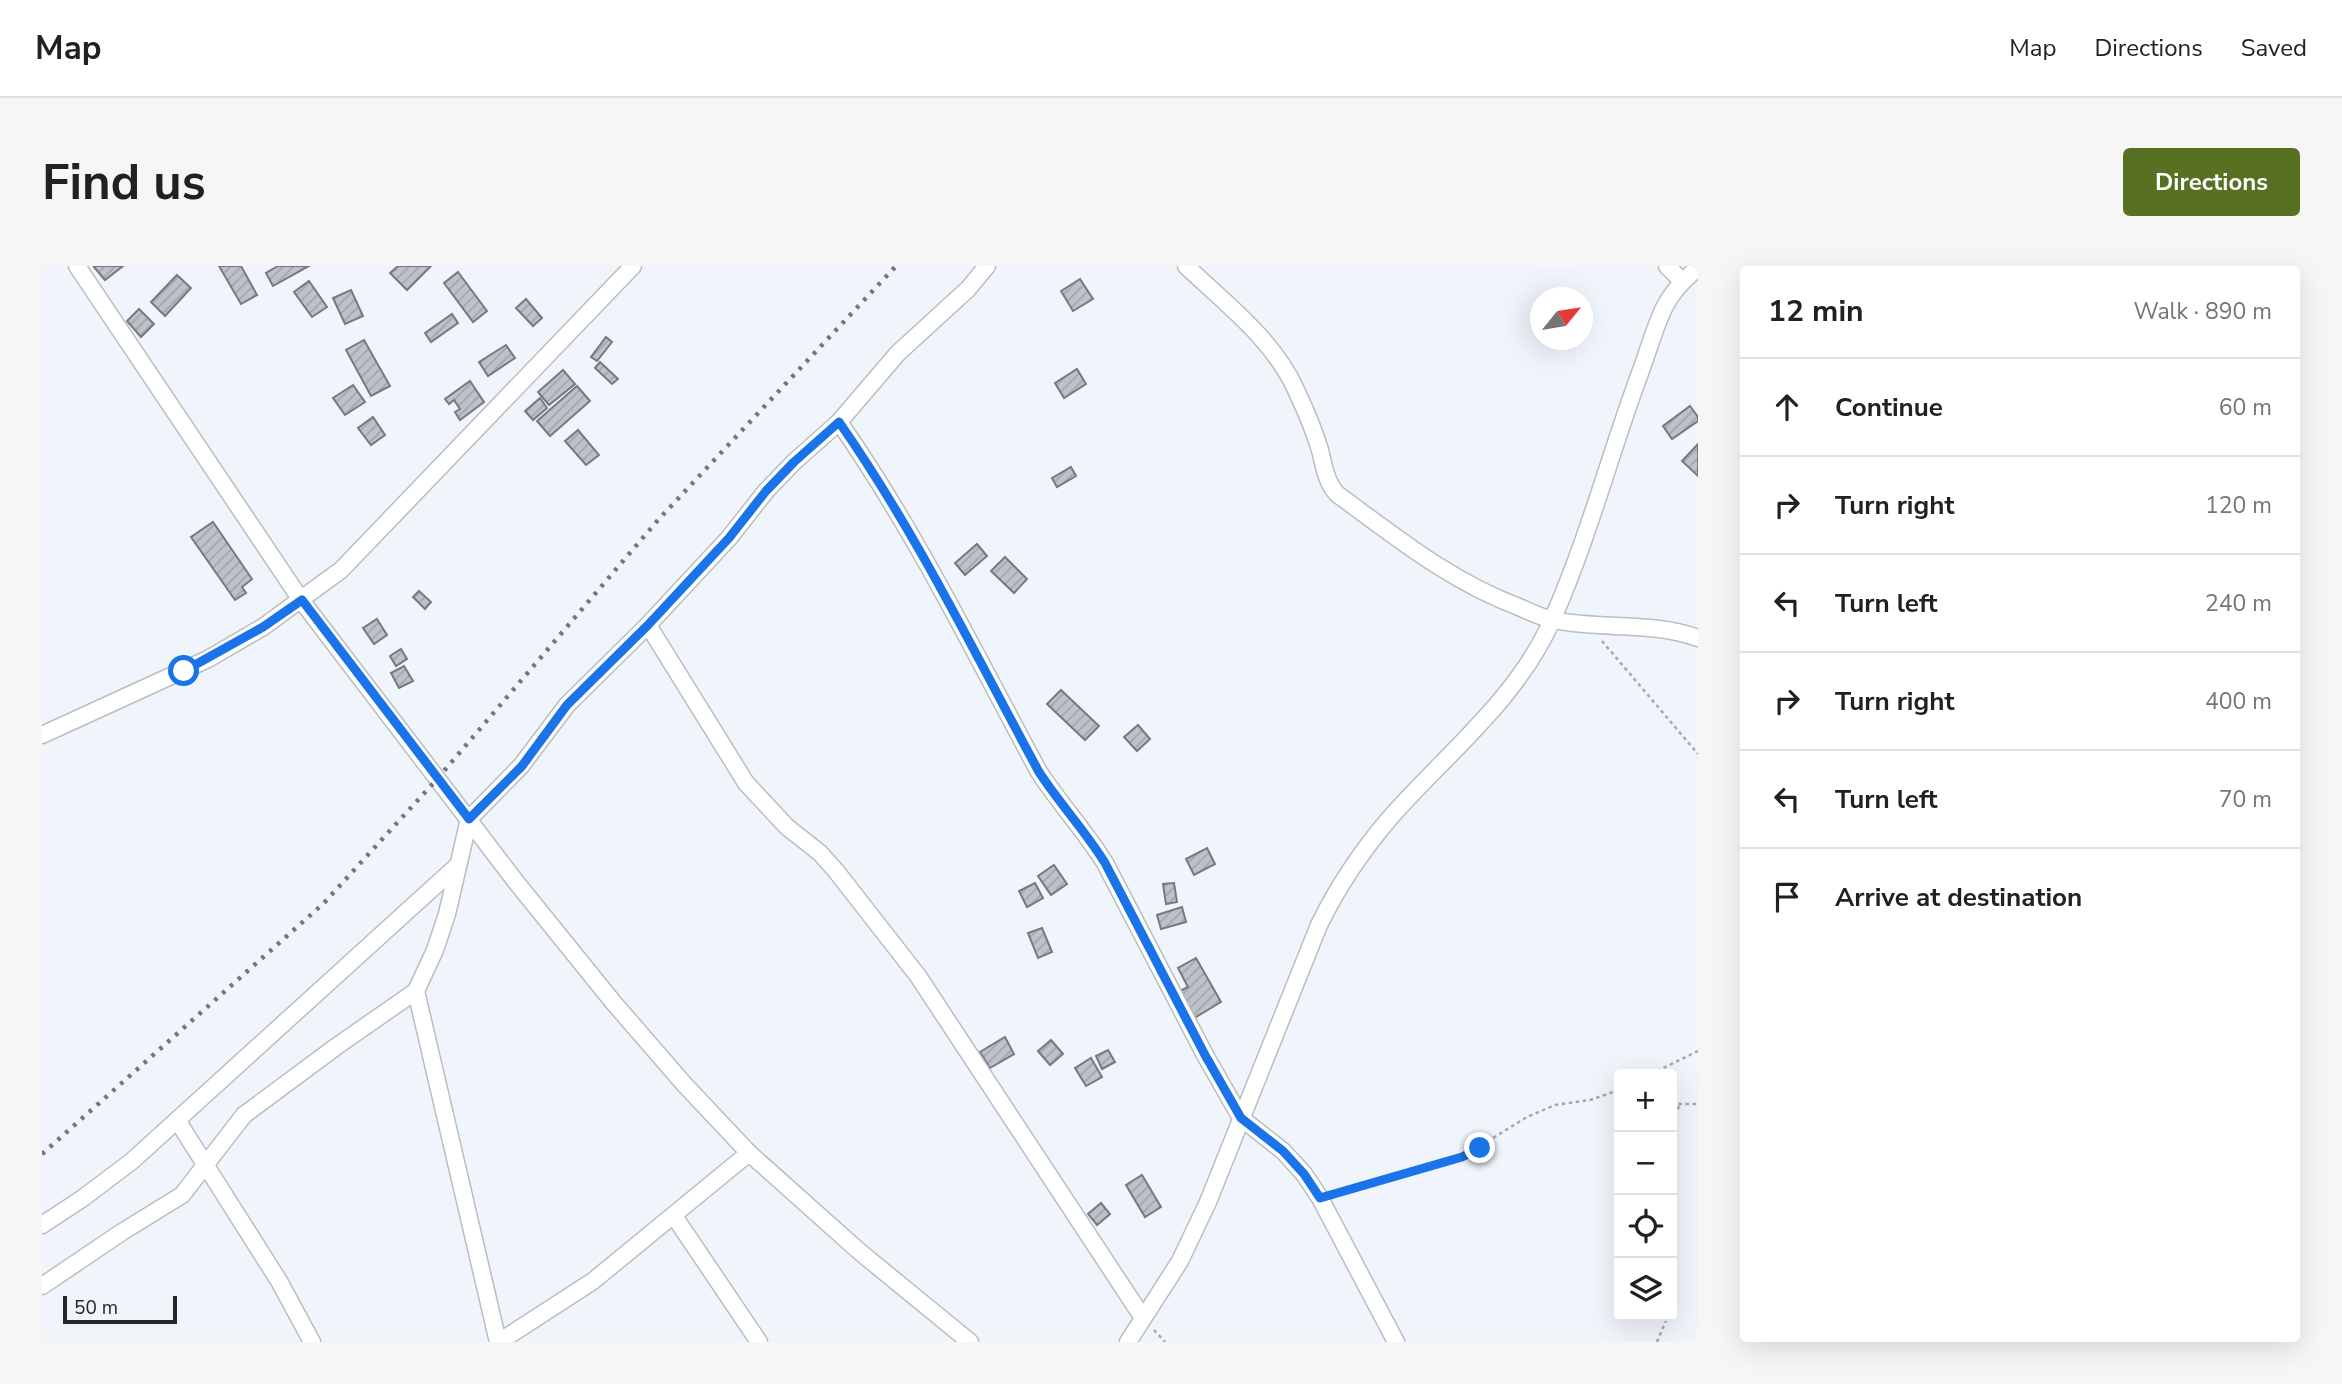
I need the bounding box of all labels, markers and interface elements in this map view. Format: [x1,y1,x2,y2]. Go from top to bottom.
text: Map [35,26,102,71]
text: Map [2009,32,2056,64]
text: Directions [2094,32,2203,64]
text: Saved [2241,32,2307,64]
button: Directions [2123,148,2300,216]
text: Find us [42,149,206,216]
north arrow [1530,287,1593,350]
text: 12 min [1768,291,1864,332]
text: Walk · 890 m [2133,296,2272,327]
icon: ahead [1768,388,1806,426]
text: Continue [1835,390,1943,425]
text: 60 m [2219,392,2272,423]
icon: right [1768,486,1806,524]
text: Turn right [1835,488,1954,523]
text: 120 m [2205,490,2272,521]
icon: left [1768,584,1806,622]
text: Turn left [1835,586,1938,621]
text: 240 m [2205,588,2272,619]
route start [168,655,199,686]
icon: right [1768,682,1806,720]
text: Turn right [1835,684,1954,719]
text: 400 m [2205,686,2272,717]
icon: left [1768,780,1806,818]
text: Turn left [1835,782,1938,817]
text: 70 m [2219,784,2272,815]
icon: arrive [1768,878,1806,916]
text: Arrive at destination [1835,880,2082,915]
map controls [1614,1069,1677,1321]
button: + [1614,1069,1677,1132]
route end [1464,1132,1495,1163]
button: − [1614,1132,1677,1195]
button: locate [1614,1195,1677,1258]
button: layers [1614,1258,1677,1321]
scale bar [63,1293,177,1325]
text: 50 m [74,1295,118,1321]

